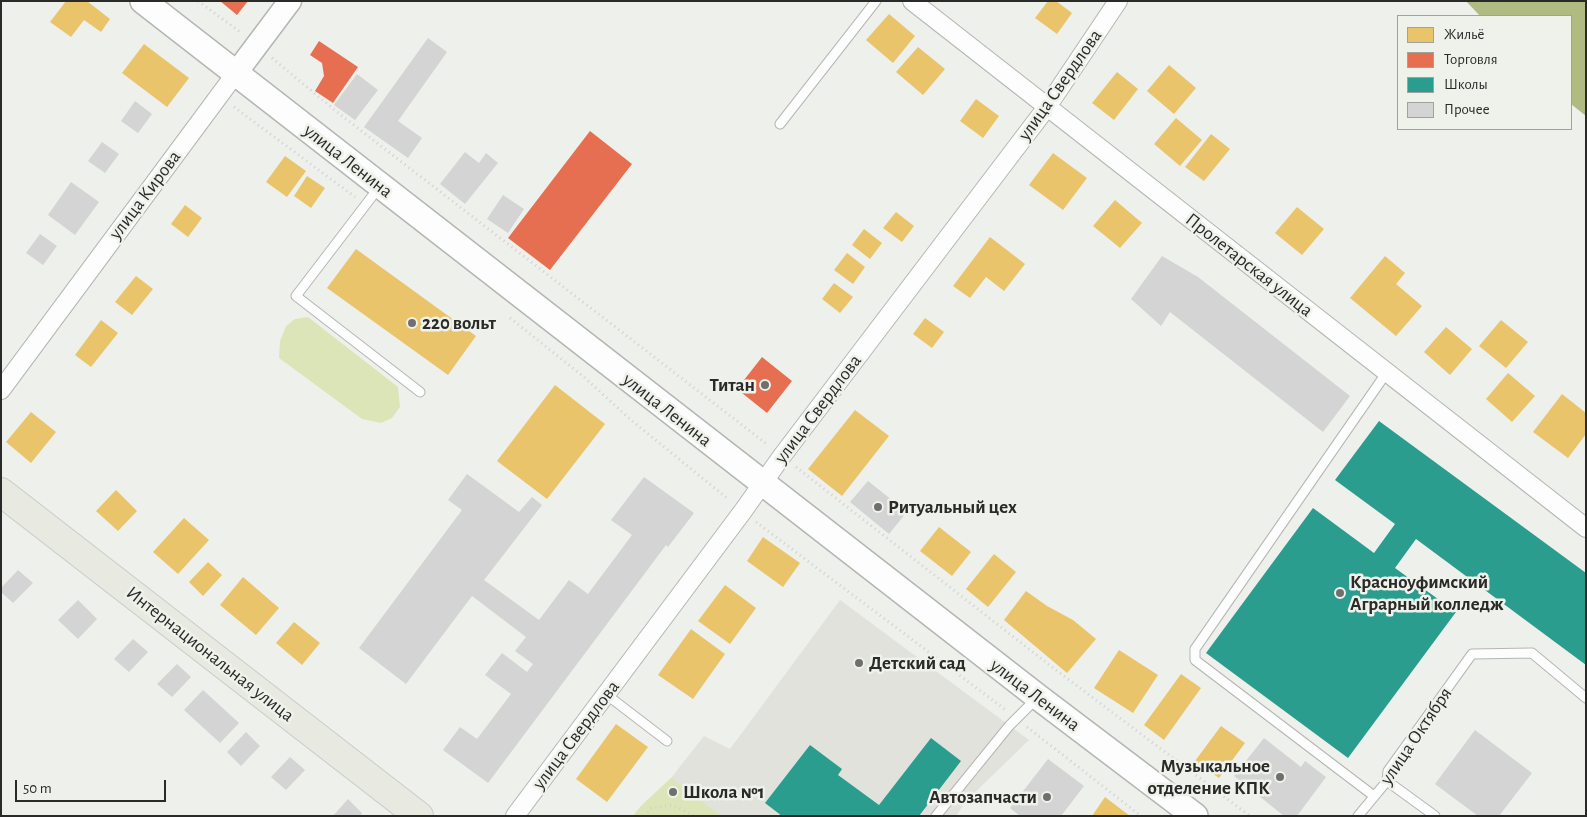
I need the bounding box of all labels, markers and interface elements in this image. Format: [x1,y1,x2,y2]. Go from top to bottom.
legend [1397,15,1572,130]
street label: улица Свердлова [1013,25,1107,145]
text: Жильё [1444,27,1484,42]
text: Торговля [1444,52,1498,67]
text: Школы [1444,77,1488,92]
text: Прочее [1444,102,1490,117]
street label: улица Ленина [299,119,397,203]
street label: улица Кирова [104,146,186,244]
street label: Пролетарская улица [1181,208,1317,322]
place label: 220 вольт [422,312,496,334]
marker: 220 вольт [406,317,418,329]
street label: улица Свердлова [770,350,866,468]
street label: улица Ленина [618,368,716,452]
place label: Титан [710,374,755,396]
marker: Титан [759,379,771,391]
place label: Ритуальный цех [888,496,1017,518]
marker: Ритуальный цех [872,501,884,513]
place label: Красноуфимский Аграрный колледж [1350,571,1503,615]
street label: Интернациональная улица [121,581,299,727]
marker: Красноуфимский Аграрный колледж [1334,587,1346,599]
place label: Детский сад [869,652,966,674]
street label: улица Ленина [986,654,1084,736]
marker: Детский сад [853,657,865,669]
street label: улица Свердлова [528,676,624,794]
street label: улица Октября [1375,683,1457,789]
place label: Музыкальное отделение КПК [1148,755,1270,799]
scale bar [18,770,169,802]
marker: Музыкальное отделение КПК [1274,771,1286,783]
text: 50 m [23,781,52,796]
place label: Школа №1 [683,781,765,803]
marker: Школа №1 [667,786,679,798]
place label: Автозапчасти [929,786,1037,808]
marker: Автозапчасти [1041,791,1053,803]

